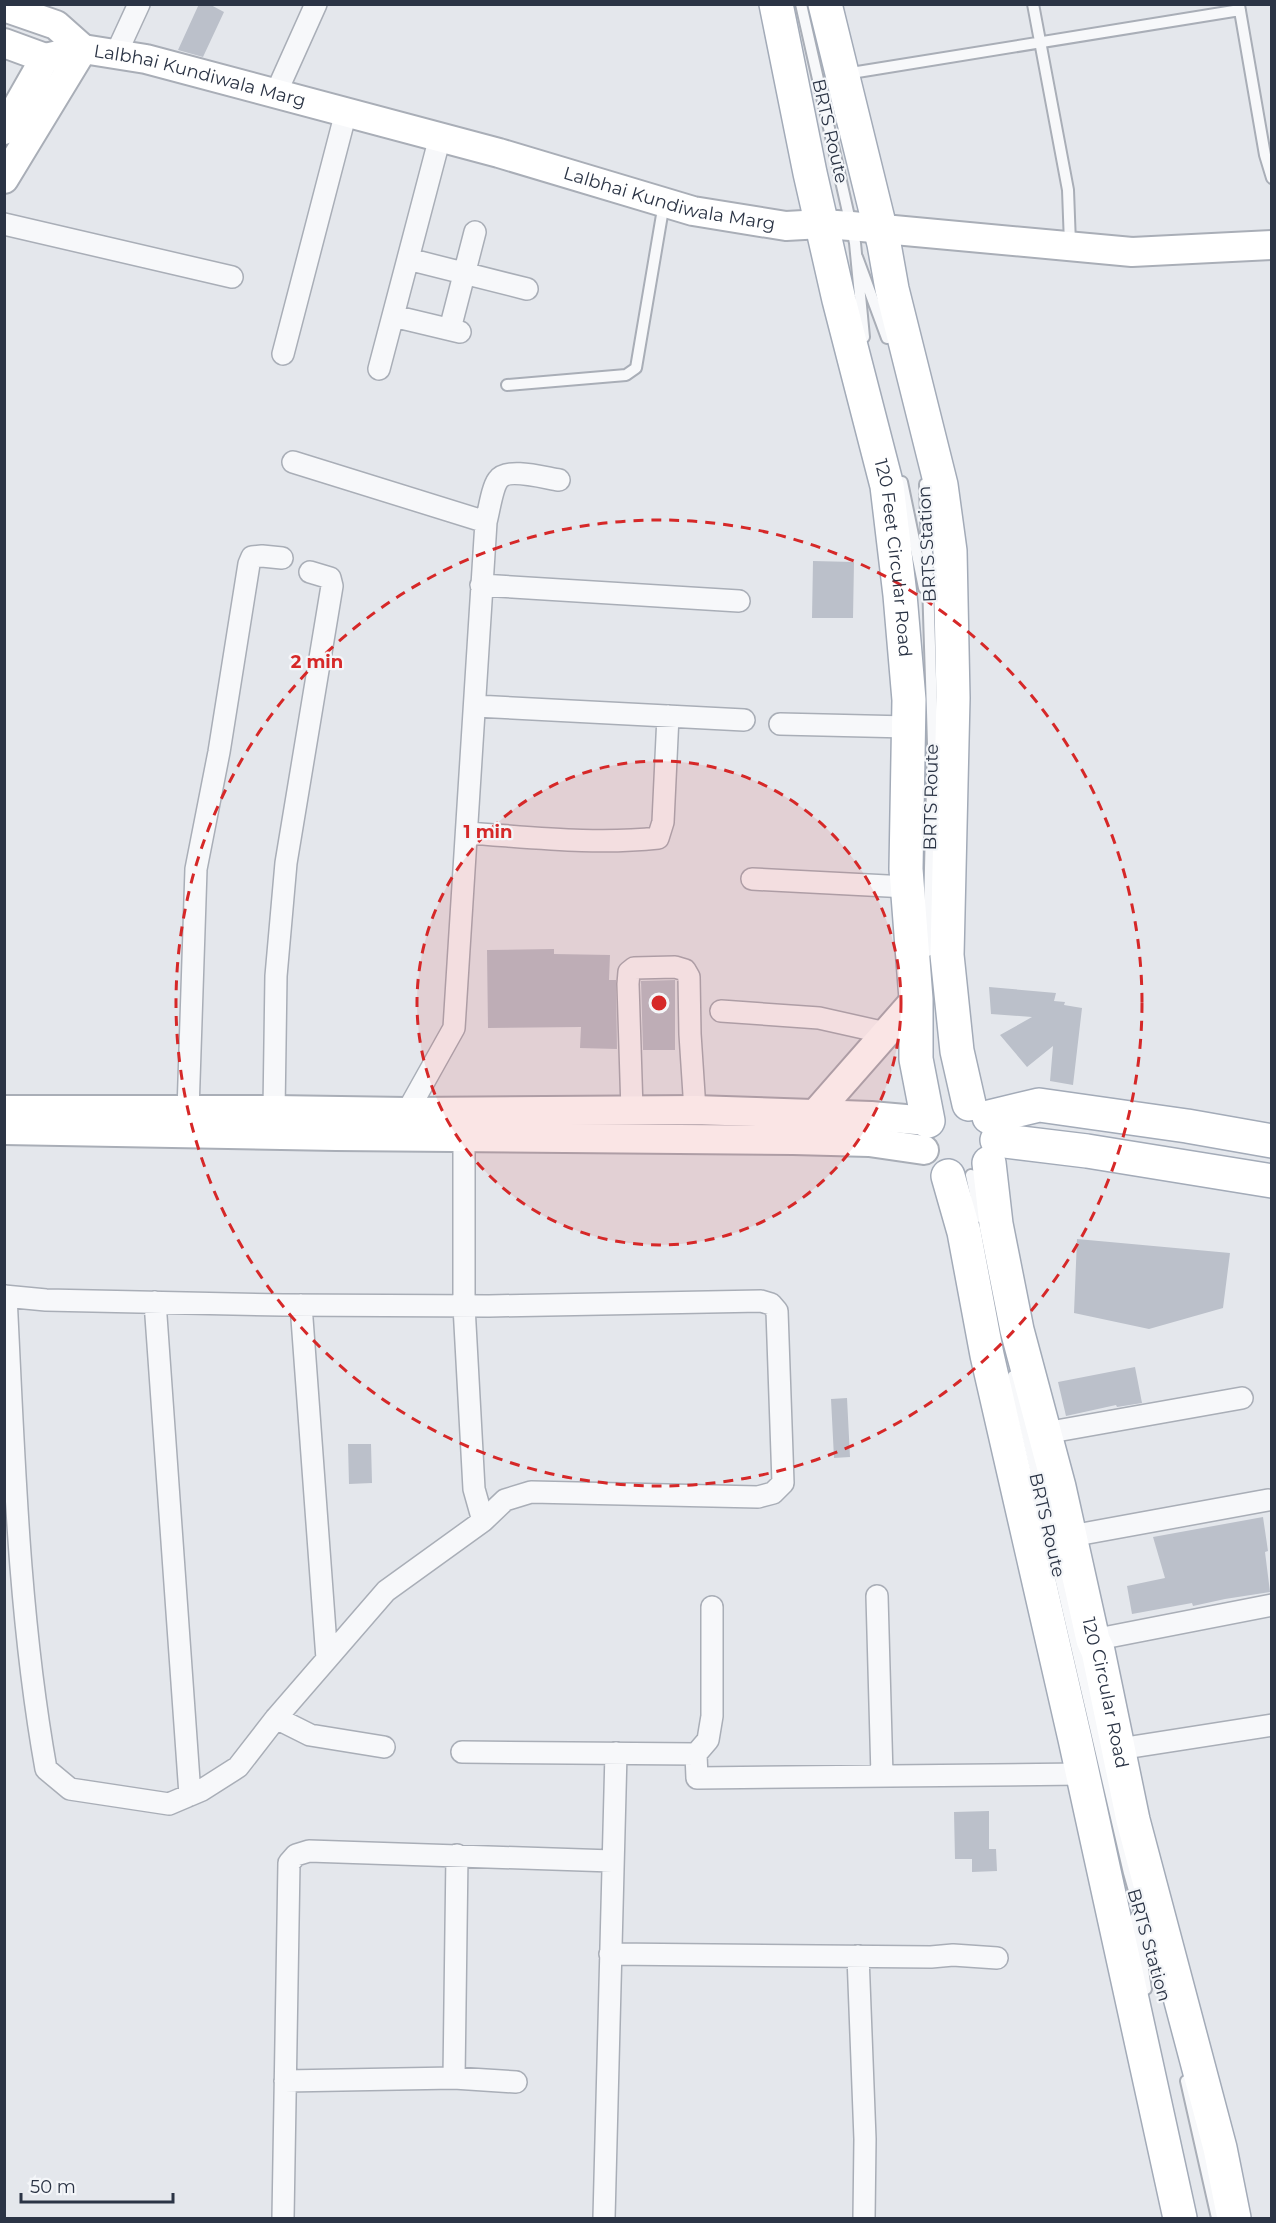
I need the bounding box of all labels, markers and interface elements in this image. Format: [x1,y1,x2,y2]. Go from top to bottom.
street label: Lalbhai Kundiwala Marg [92,40,308,112]
street label: BRTS Route [807,77,853,186]
street label: Lalbhai Kundiwala Marg [561,162,777,235]
street label: 120 Feet Circular Road [869,457,916,658]
street label: BRTS Station [913,485,941,603]
text: 2 min [291,651,343,673]
street label: BRTS Route [919,743,943,850]
text: 1 min [464,821,512,843]
centre of rings [649,993,669,1013]
street label: BRTS Route [1024,1471,1070,1580]
street label: 120 Circular Road [1077,1615,1133,1770]
street label: BRTS Station [1122,1886,1176,2004]
scale bar [21,2166,172,2204]
text: 50 m [30,2176,76,2198]

